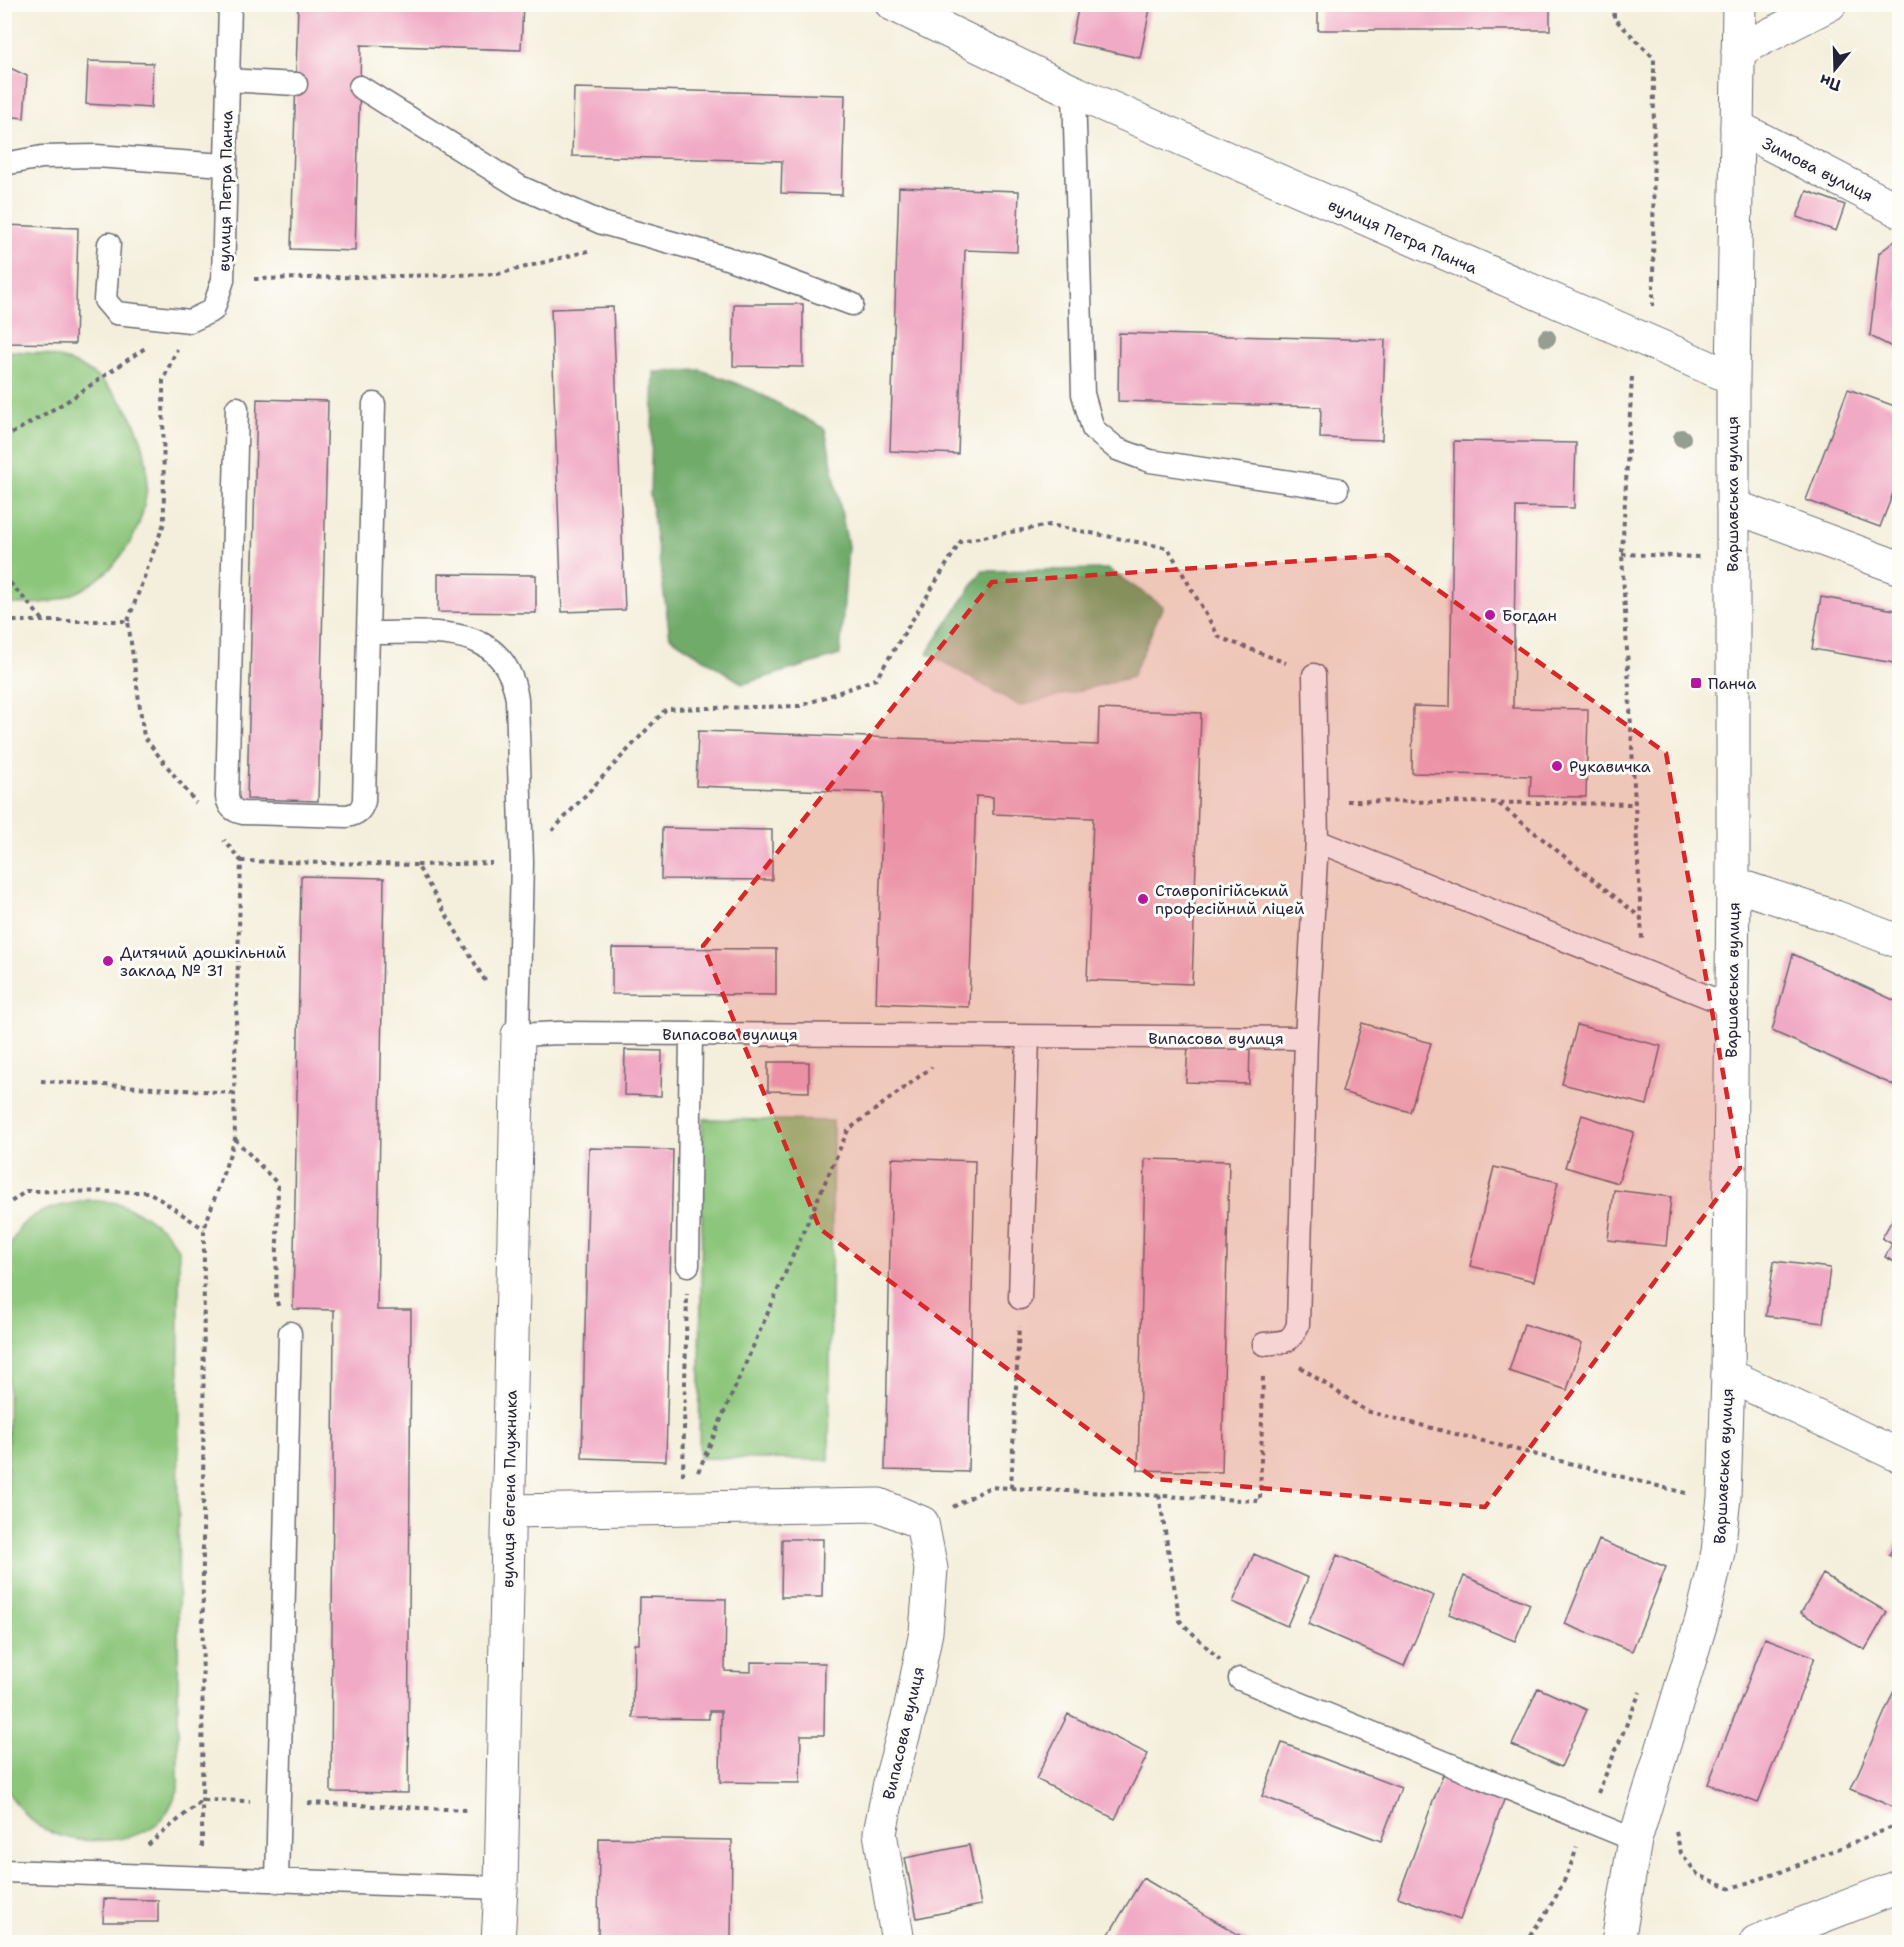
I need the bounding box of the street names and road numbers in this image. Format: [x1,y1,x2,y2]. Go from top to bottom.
street label: вулиця Петра Панча [214,110,237,272]
street label: Зимова вулиця [1759,132,1877,206]
street label: вулиця Петра Панча [1325,194,1481,279]
street label: Варшавська вулиця [1722,416,1743,572]
street label: Варшавська вулиця [1721,902,1744,1058]
street label: Випасова вулиця [662,1024,798,1045]
street label: Випасова вулиця [1148,1028,1284,1049]
street label: Варшавська вулиця [1709,1388,1738,1544]
street label: вулиця Євгена Плужника [497,1390,522,1588]
street label: Випасова вулиця [878,1665,929,1802]

